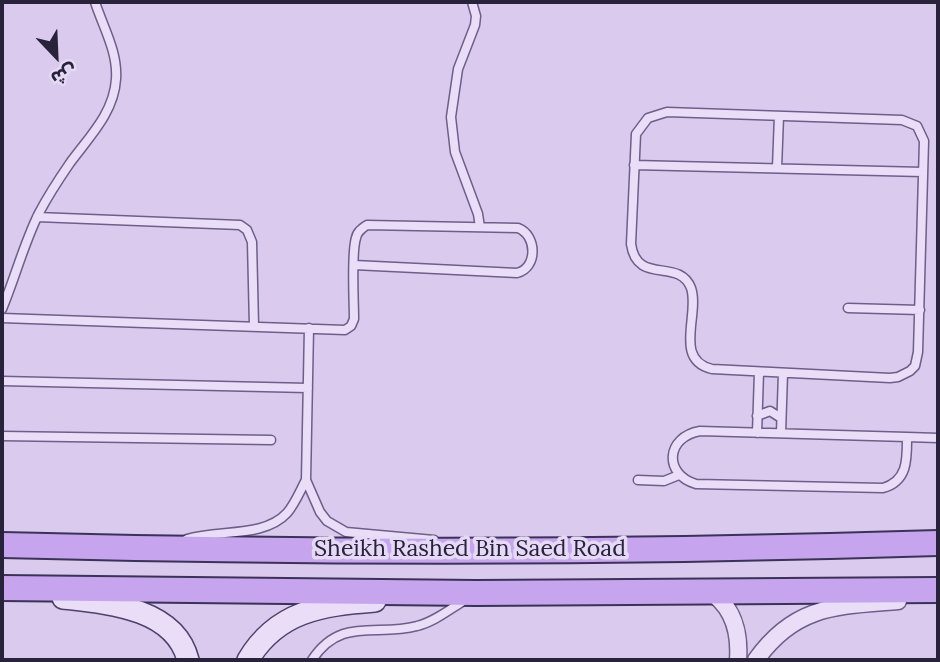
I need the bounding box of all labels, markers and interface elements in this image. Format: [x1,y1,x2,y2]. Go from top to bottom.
north arrow [21,21,91,91]
text: ش [48,59,81,91]
street label: Sheikh Rashed Bin Saed Road [314,535,626,563]

